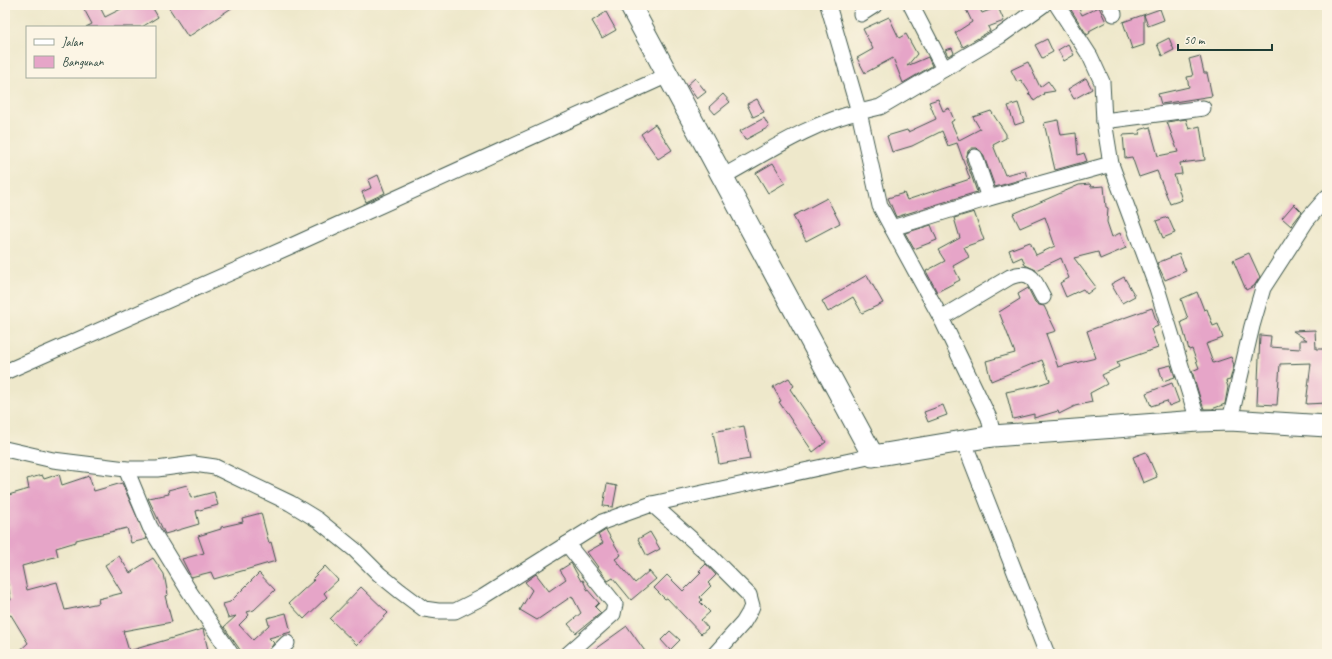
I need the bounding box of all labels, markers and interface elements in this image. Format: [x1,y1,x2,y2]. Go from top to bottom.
legend [26,26,156,78]
scale bar [1178,26,1272,52]
text: 50 m [1184,32,1206,48]
text: Jalan [61,34,84,50]
text: Bangunan [62,54,104,70]

